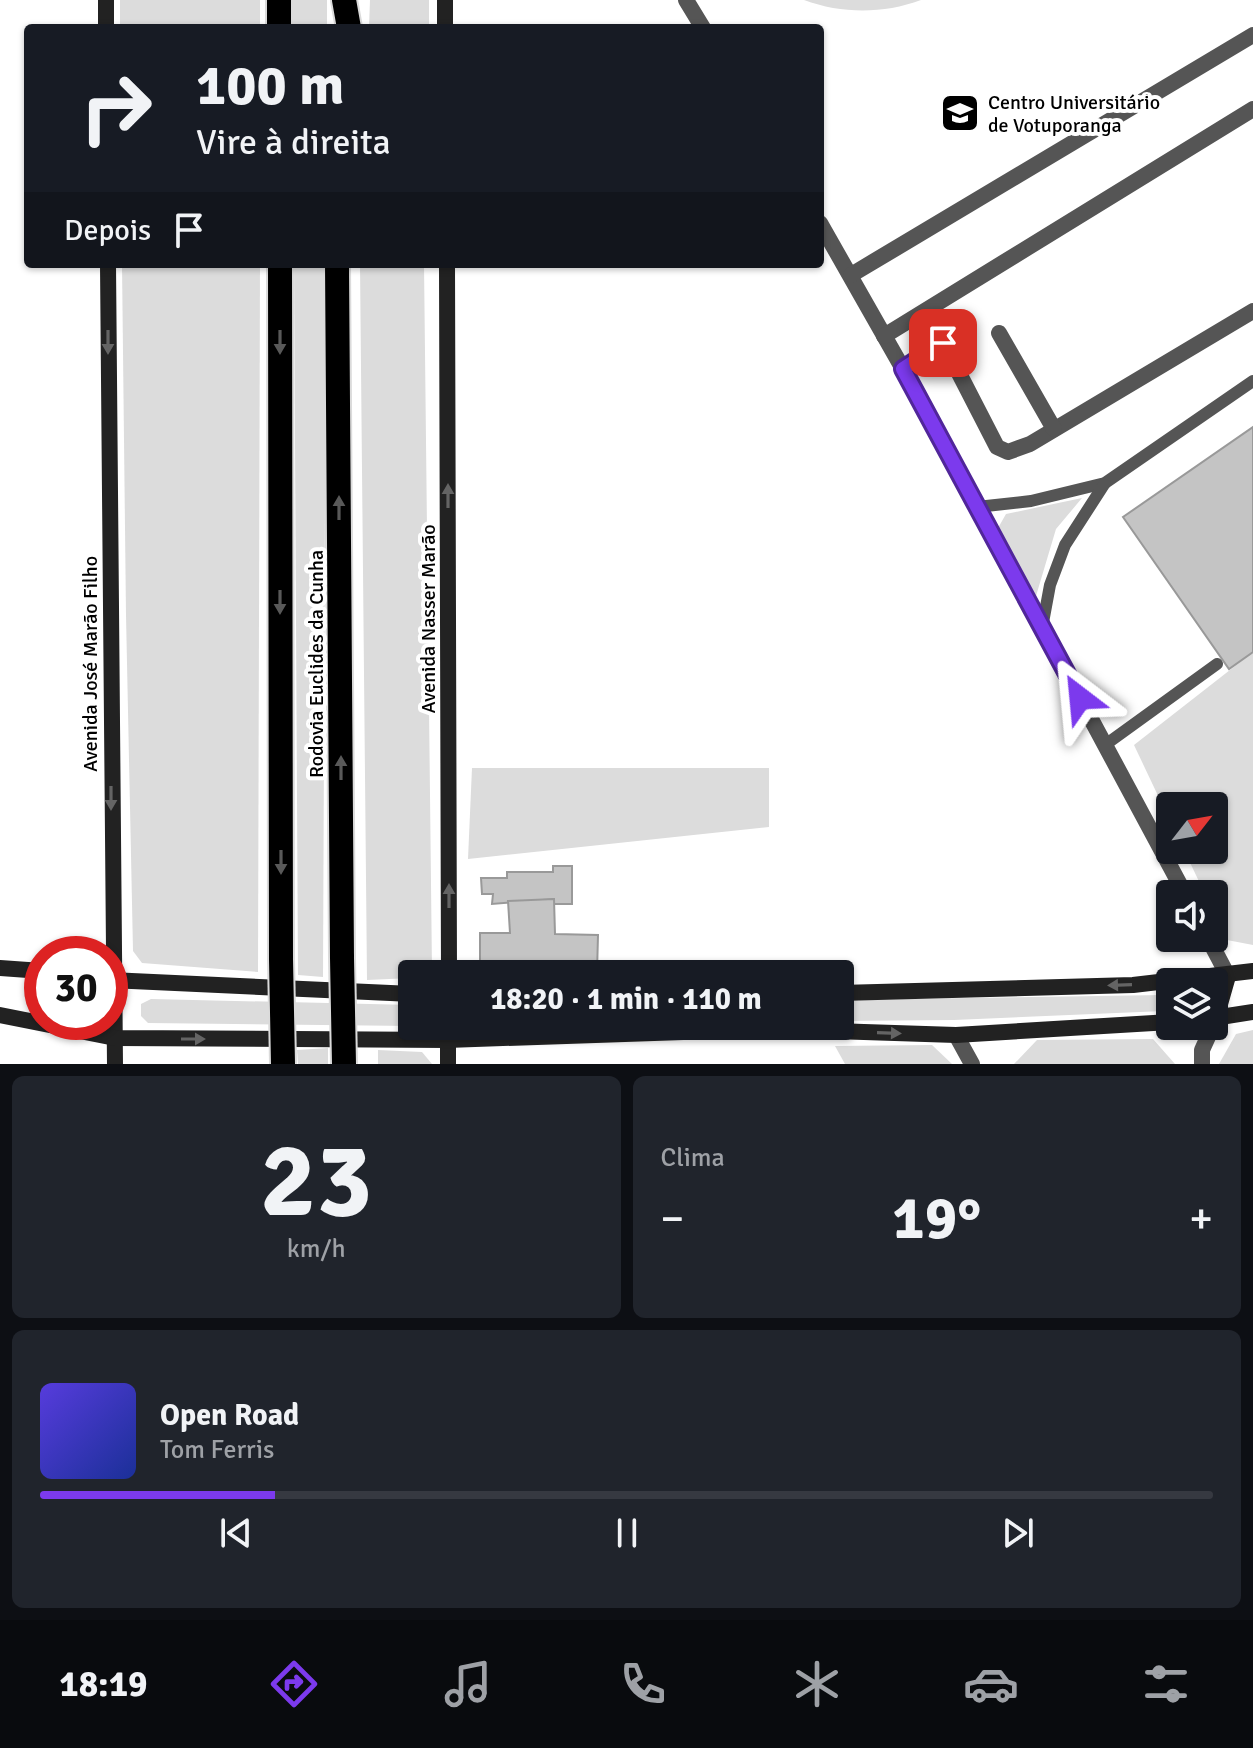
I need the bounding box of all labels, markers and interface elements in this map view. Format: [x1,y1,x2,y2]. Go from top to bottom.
text: 100 m [196,51,344,120]
icon: right [64,56,168,160]
place label: Centro Universitário de Votuporanga [988,90,1160,138]
school or university icon: Centro Universitário de Votuporanga [939,92,981,134]
text: Vire à direita [196,120,391,165]
icon: arrive [167,208,211,252]
text: Depois [64,212,151,249]
pin [909,309,977,377]
icon: arrive [921,321,965,365]
one-way arrow [102,330,114,355]
one-way arrow [274,330,286,355]
one-way arrow [441,483,454,508]
one-way arrow [333,495,345,520]
street label: Avenida Nasser Marão [416,524,441,714]
street label: Rodovia Euclides da Cunha [304,550,329,778]
street label: Avenida José Marão Filho [78,556,103,772]
one-way arrow [274,590,286,615]
position arrow [1038,656,1122,740]
one-way arrow [335,755,347,780]
one-way arrow [105,786,117,811]
north arrow [1156,792,1228,864]
map controls [1156,792,1228,1040]
one-way arrow [275,850,287,875]
button: sound [1156,880,1228,952]
one-way arrow [443,883,455,908]
speed limit sign: 30 [24,936,128,1040]
button: layers [1156,968,1228,1040]
one-way arrow [1107,979,1132,992]
text: 18:20 · 1 min · 110 m [490,981,762,1018]
one-way arrow [877,1026,902,1039]
one-way arrow [181,1033,206,1045]
text: 23 [260,1117,372,1245]
text: Clima [661,1142,725,1174]
text: 19° [892,1182,981,1256]
text: − [661,1192,684,1246]
text: + [1189,1192,1213,1246]
text: km/h [287,1233,346,1265]
text: Open Road [160,1397,299,1434]
text: Tom Ferris [160,1434,274,1466]
icon: previous [214,1511,258,1555]
icon: pause [605,1511,649,1555]
icon: next [996,1511,1040,1555]
icon: directions [266,1656,322,1712]
icon: music [440,1656,496,1712]
icon: phone [615,1656,671,1712]
icon: climate [789,1656,845,1712]
icon: car [963,1656,1019,1712]
icon: filters [1138,1656,1194,1712]
text: 18:19 [59,1662,148,1707]

